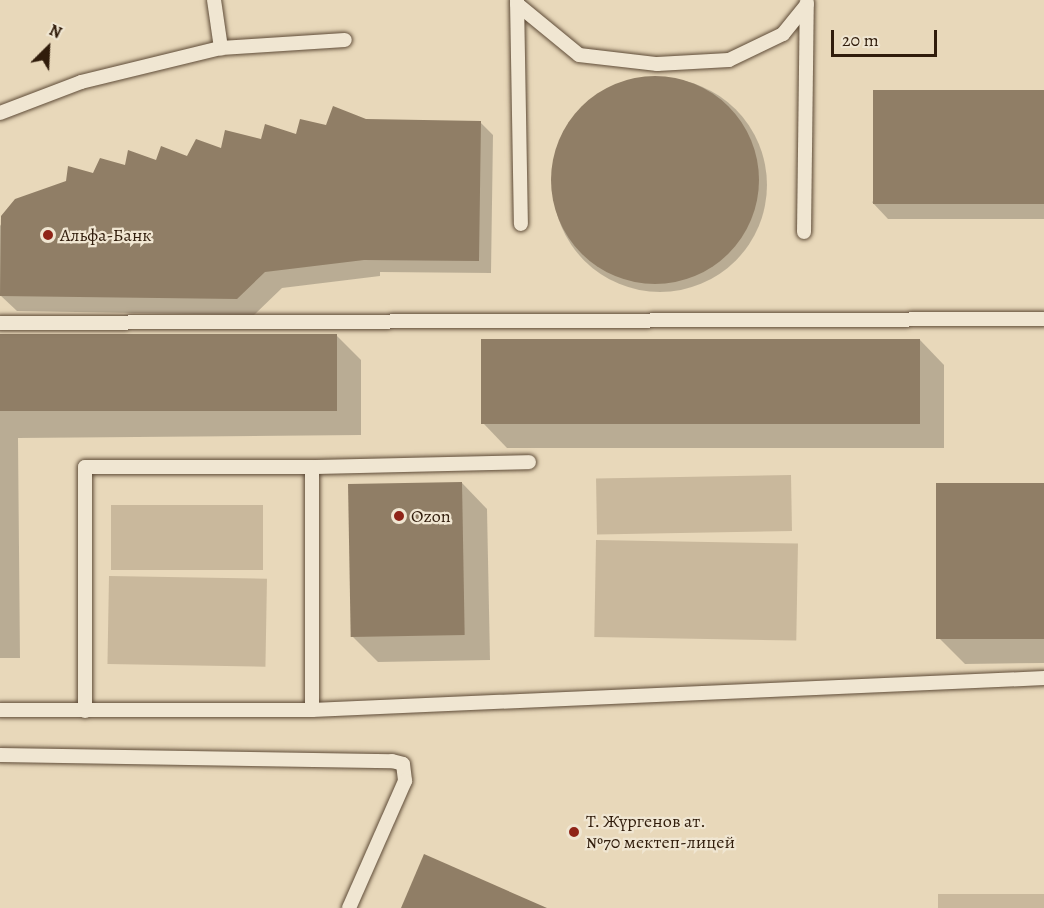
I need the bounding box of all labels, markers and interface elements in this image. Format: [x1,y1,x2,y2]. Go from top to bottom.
north arrow [18,18,78,78]
scale bar [834,18,940,56]
text: N [46,19,65,44]
text: 20 m [842,28,879,52]
place label: Альфа-Банк [60,224,152,246]
marker: Альфа-Банк [41,228,55,242]
place label: Ozon [411,505,451,527]
marker: Ozon [392,509,406,523]
place label: Т. Жүргенов ат. №70 мектеп-лицей [586,811,735,854]
marker: Т. Жүргенов ат. №70 мектеп-лицей [567,825,581,839]

